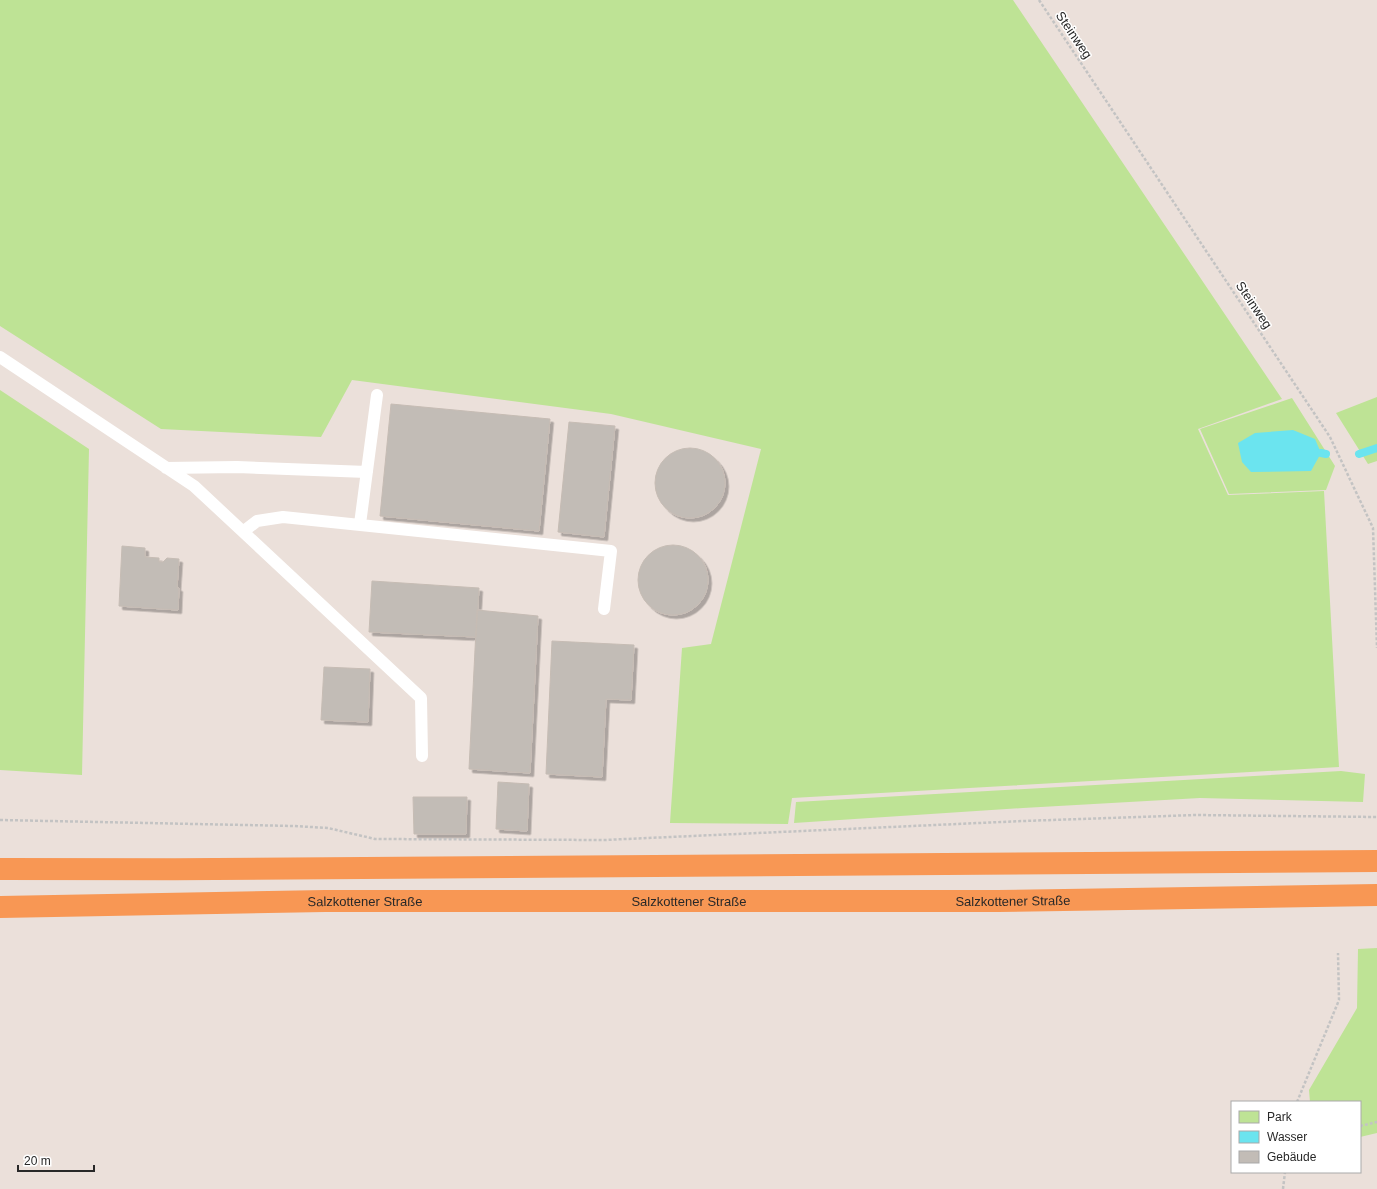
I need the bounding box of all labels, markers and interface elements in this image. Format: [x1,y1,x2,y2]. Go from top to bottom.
street label: Steinweg [1053,9,1095,61]
street label: Steinweg [1233,279,1275,331]
street label: Salzkottener Straße [955,892,1071,909]
street label: Salzkottener Straße [307,893,422,909]
street label: Salzkottener Straße [631,894,746,909]
legend [1231,1101,1361,1173]
text: Park [1267,1110,1293,1124]
text: Wasser [1267,1130,1307,1144]
scale bar [18,1147,94,1173]
text: Gebäude [1267,1150,1317,1164]
text: 20 m [24,1154,51,1168]

